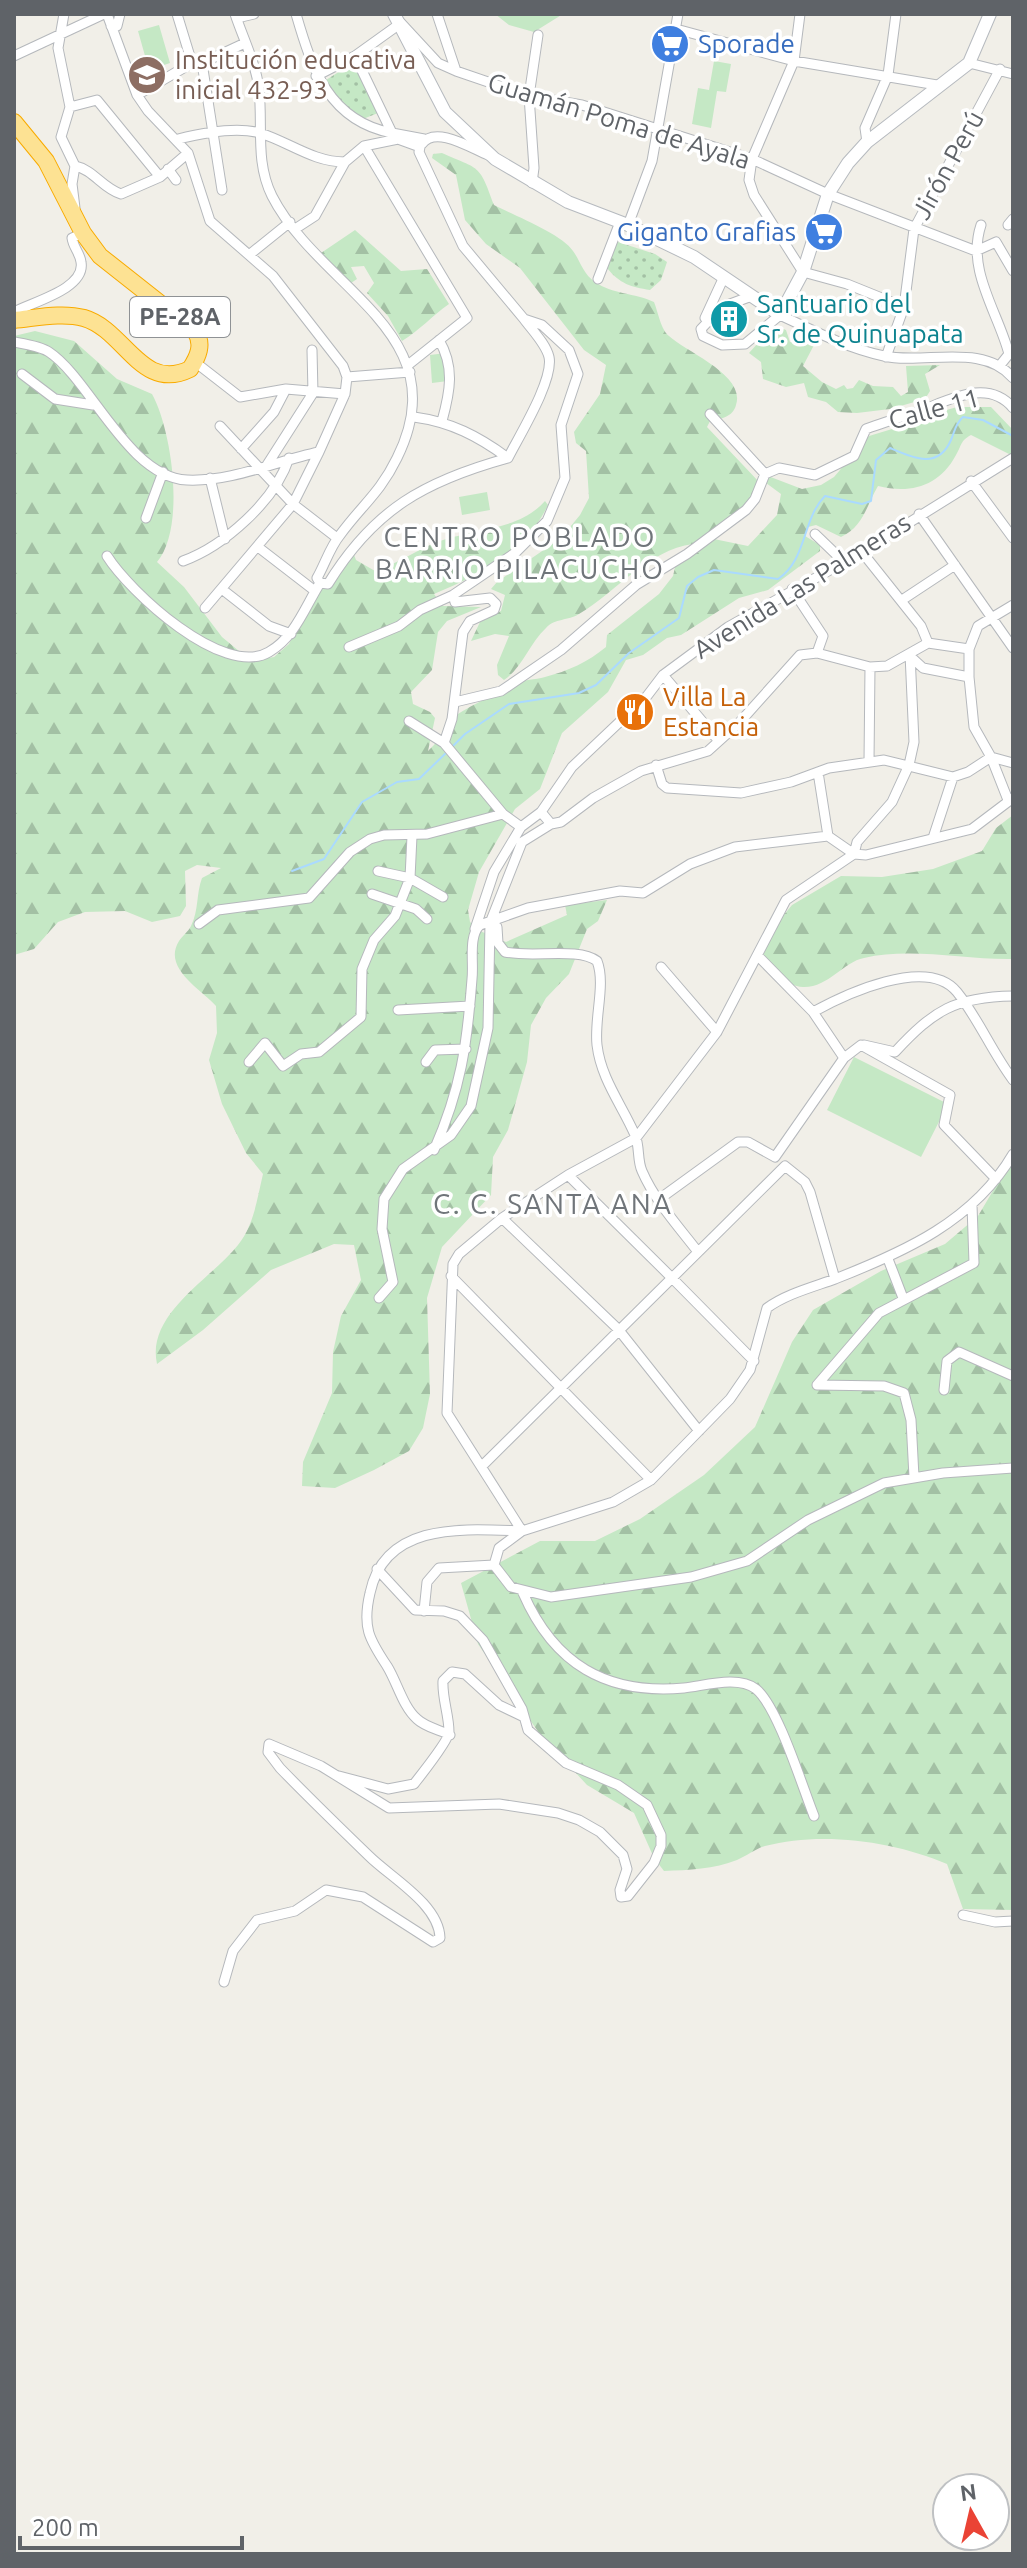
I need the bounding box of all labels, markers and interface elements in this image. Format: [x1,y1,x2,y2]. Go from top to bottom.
supermarket icon: Sporade [649,23,691,65]
place label: Sporade [698,29,795,58]
place label: Institución educativa inicial 432-93 [175,45,416,104]
school or university icon: Institución educativa inicial 432-93 [126,54,168,96]
street label: Guamán Poma de Ayala [485,67,754,174]
street label: Jirón Perú [906,106,989,224]
supermarket icon: Giganto Grafias [803,211,845,253]
place label: Giganto Grafias [617,217,796,246]
place label: Santuario del Sr. de Quinuapata [757,289,964,348]
road number: PE-28A [130,297,230,337]
building icon: Santuario del Sr. de Quinuapata [708,298,750,340]
street label: Calle 11 [885,383,982,435]
street label: Avenida Las Palmeras [688,507,915,664]
district label: CENTRO POBLADO BARRIO PILACUCHO [375,521,665,584]
place label: Villa La Estancia [663,682,759,741]
restaurant icon: Villa La Estancia [614,691,656,733]
district label: C. C. SANTA ANA [433,1188,673,1219]
north arrow [931,2472,1011,2552]
text: N [958,2478,978,2505]
scale bar [20,2500,242,2550]
text: 200 m [32,2514,99,2541]

